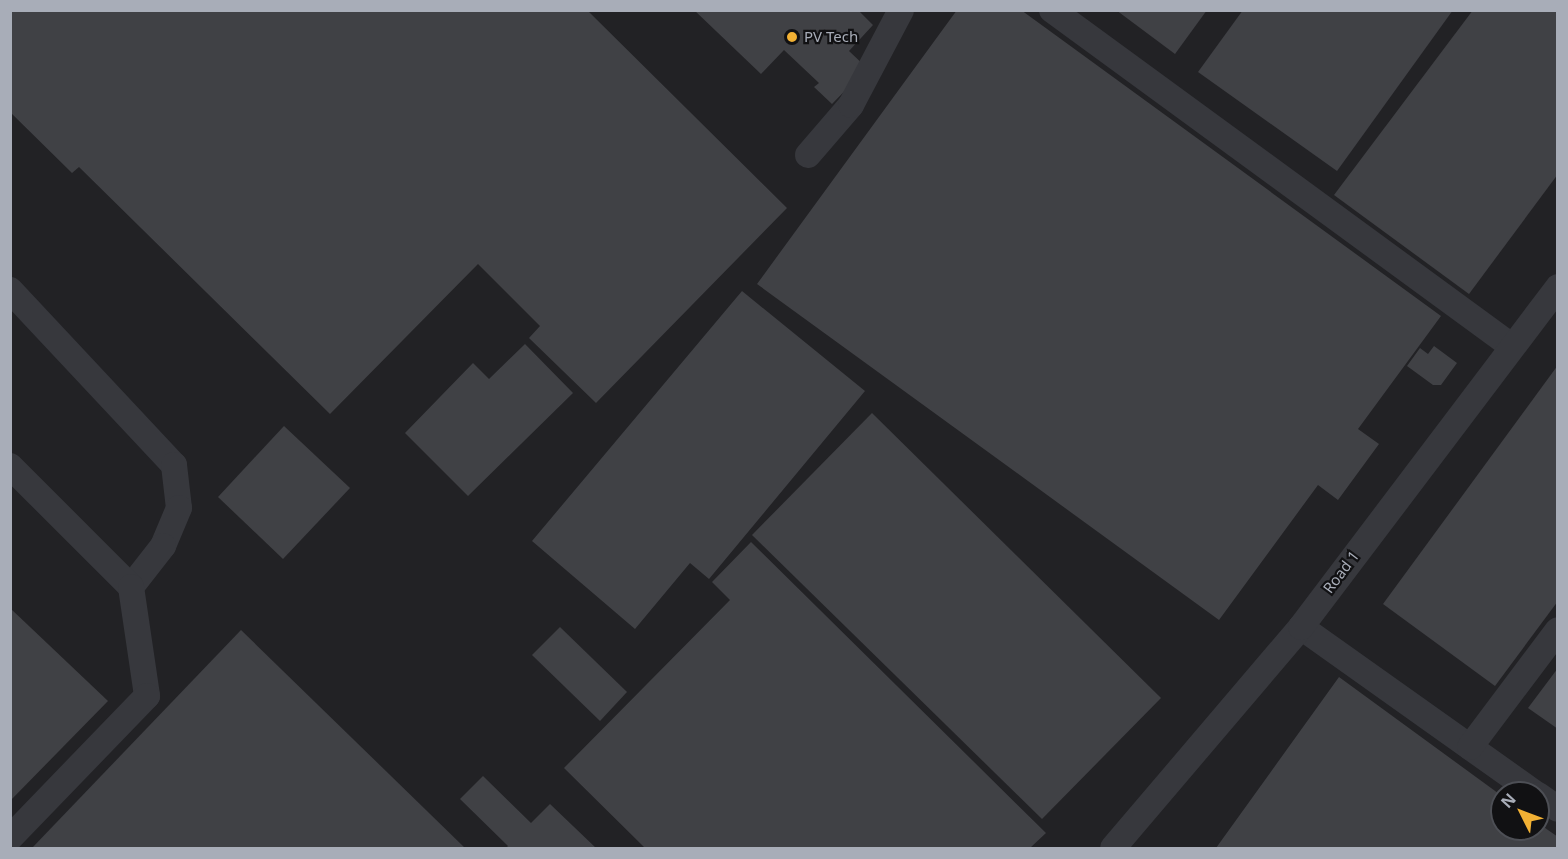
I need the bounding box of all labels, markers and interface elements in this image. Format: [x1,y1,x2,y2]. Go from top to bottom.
place label: PV Tech [804,28,858,46]
marker: PV Tech [785,30,799,44]
street label: Road 1 [1319,547,1363,597]
north arrow [1490,781,1550,841]
text: N [1496,788,1521,812]

